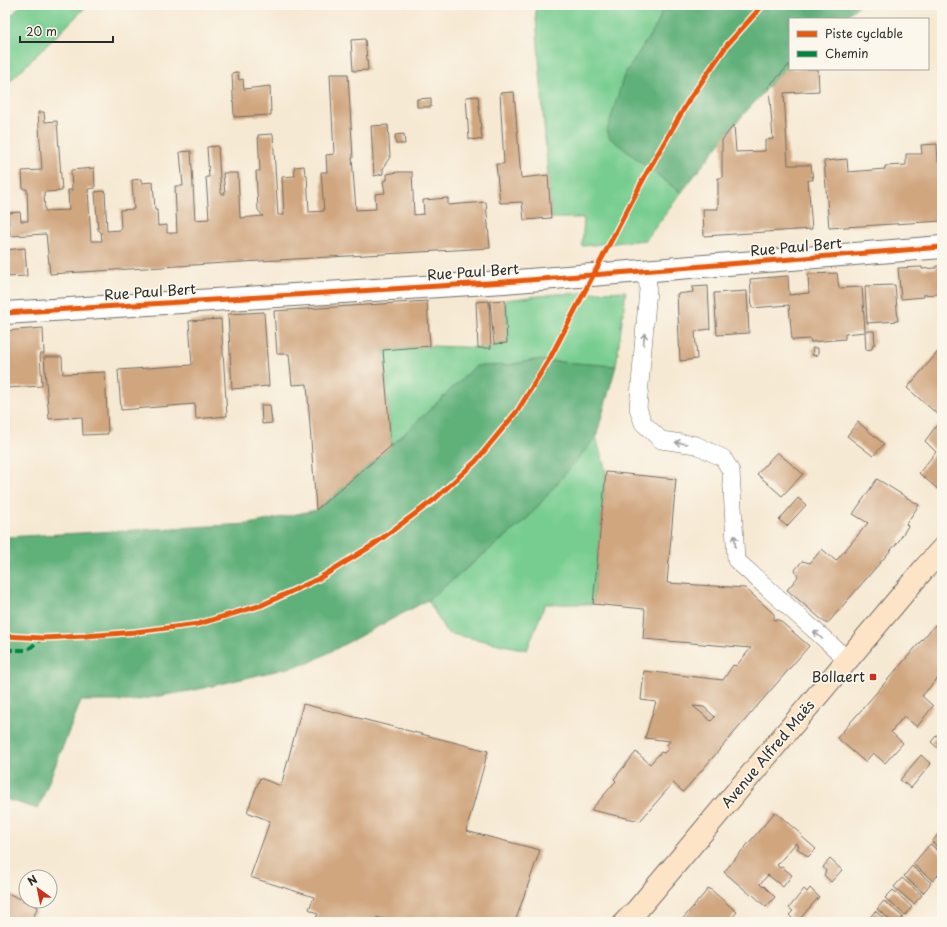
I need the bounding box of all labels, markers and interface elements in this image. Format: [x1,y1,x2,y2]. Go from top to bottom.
scale bar [20,18,113,44]
legend [789,18,929,70]
text: 20 m [26,22,57,40]
text: Piste cyclable [825,24,903,42]
text: Chemin [825,44,869,62]
street label: Rue Paul Bert [749,232,843,261]
street label: Rue Paul Bert [426,258,520,285]
street label: Rue Paul Bert [103,278,197,305]
one-way arrow [640,333,647,346]
one-way arrow [675,439,688,447]
one-way arrow [732,535,739,548]
one-way arrow [813,630,823,639]
place label: Bollaert [811,666,865,687]
marker: Bollaert [868,672,878,682]
street label: Avenue Alfred Maës [716,695,819,812]
north arrow [18,869,58,909]
text: N [24,871,41,890]

